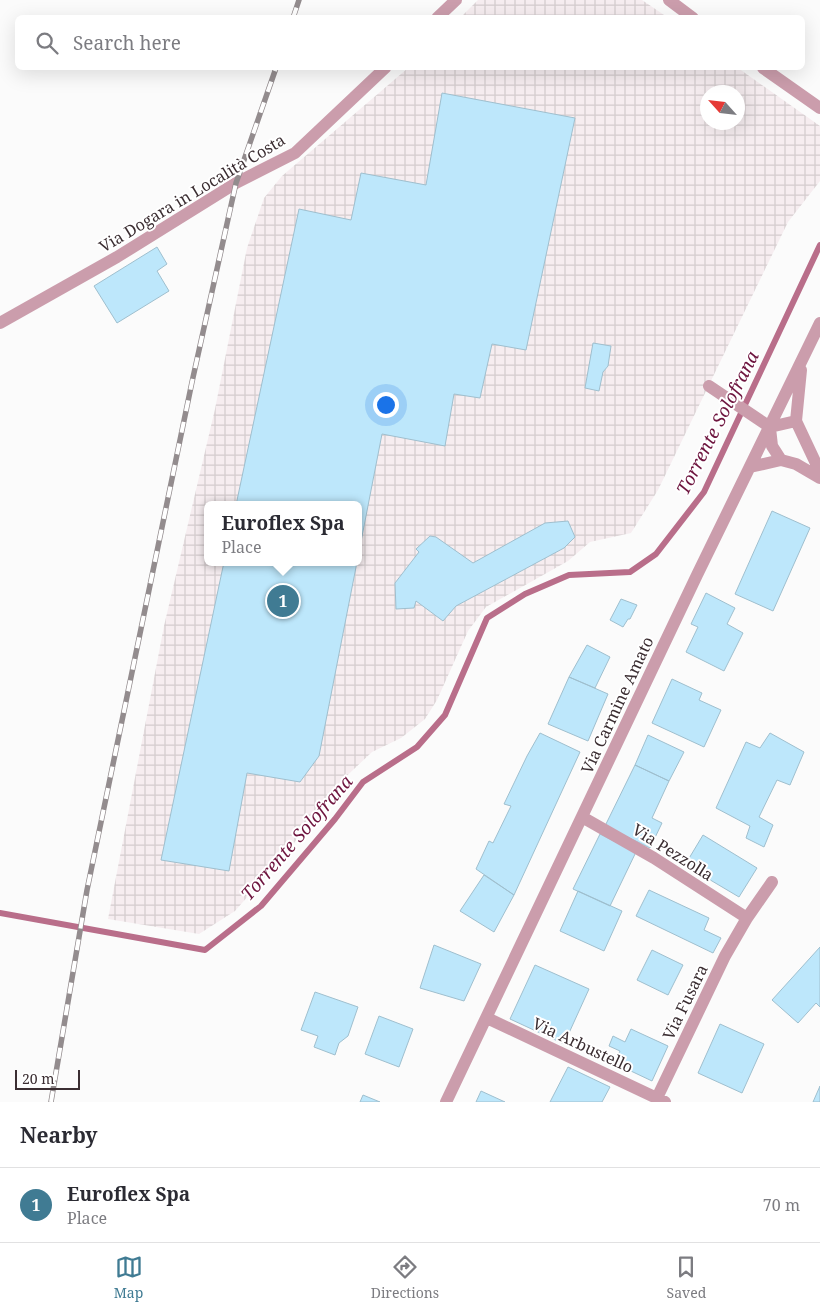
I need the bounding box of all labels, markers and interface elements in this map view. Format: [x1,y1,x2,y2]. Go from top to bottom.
search box [15,15,805,70]
icon: search [33,29,61,57]
text: Search here [73,30,181,56]
north arrow [700,85,745,130]
street label: Via Dogara in Località Costa [95,129,289,257]
water label: Torrente Solofrana [670,346,764,499]
your location [373,392,399,418]
popup [204,501,362,566]
text: Euroflex Spa [221,510,345,536]
text: Place [221,536,262,558]
pin: 1 [267,582,299,620]
street label: Via Carmine Amato [576,633,658,777]
water label: Torrente Solofrana [235,769,358,905]
street label: Via Pezzolla [628,818,718,886]
street label: Via Fusara [657,961,713,1043]
street label: Via Arbustello [529,1012,637,1078]
scale bar [15,1067,80,1090]
text: 20 m [22,1069,55,1088]
text: Nearby [20,1121,98,1149]
text: Euroflex Spa [67,1181,190,1207]
text: 1 [31,1194,41,1216]
text: 70 m [763,1194,800,1216]
text: Place [67,1207,107,1229]
tab: Map [114,1253,143,1302]
tab: Directions [371,1253,439,1302]
tab: Saved [667,1253,706,1302]

